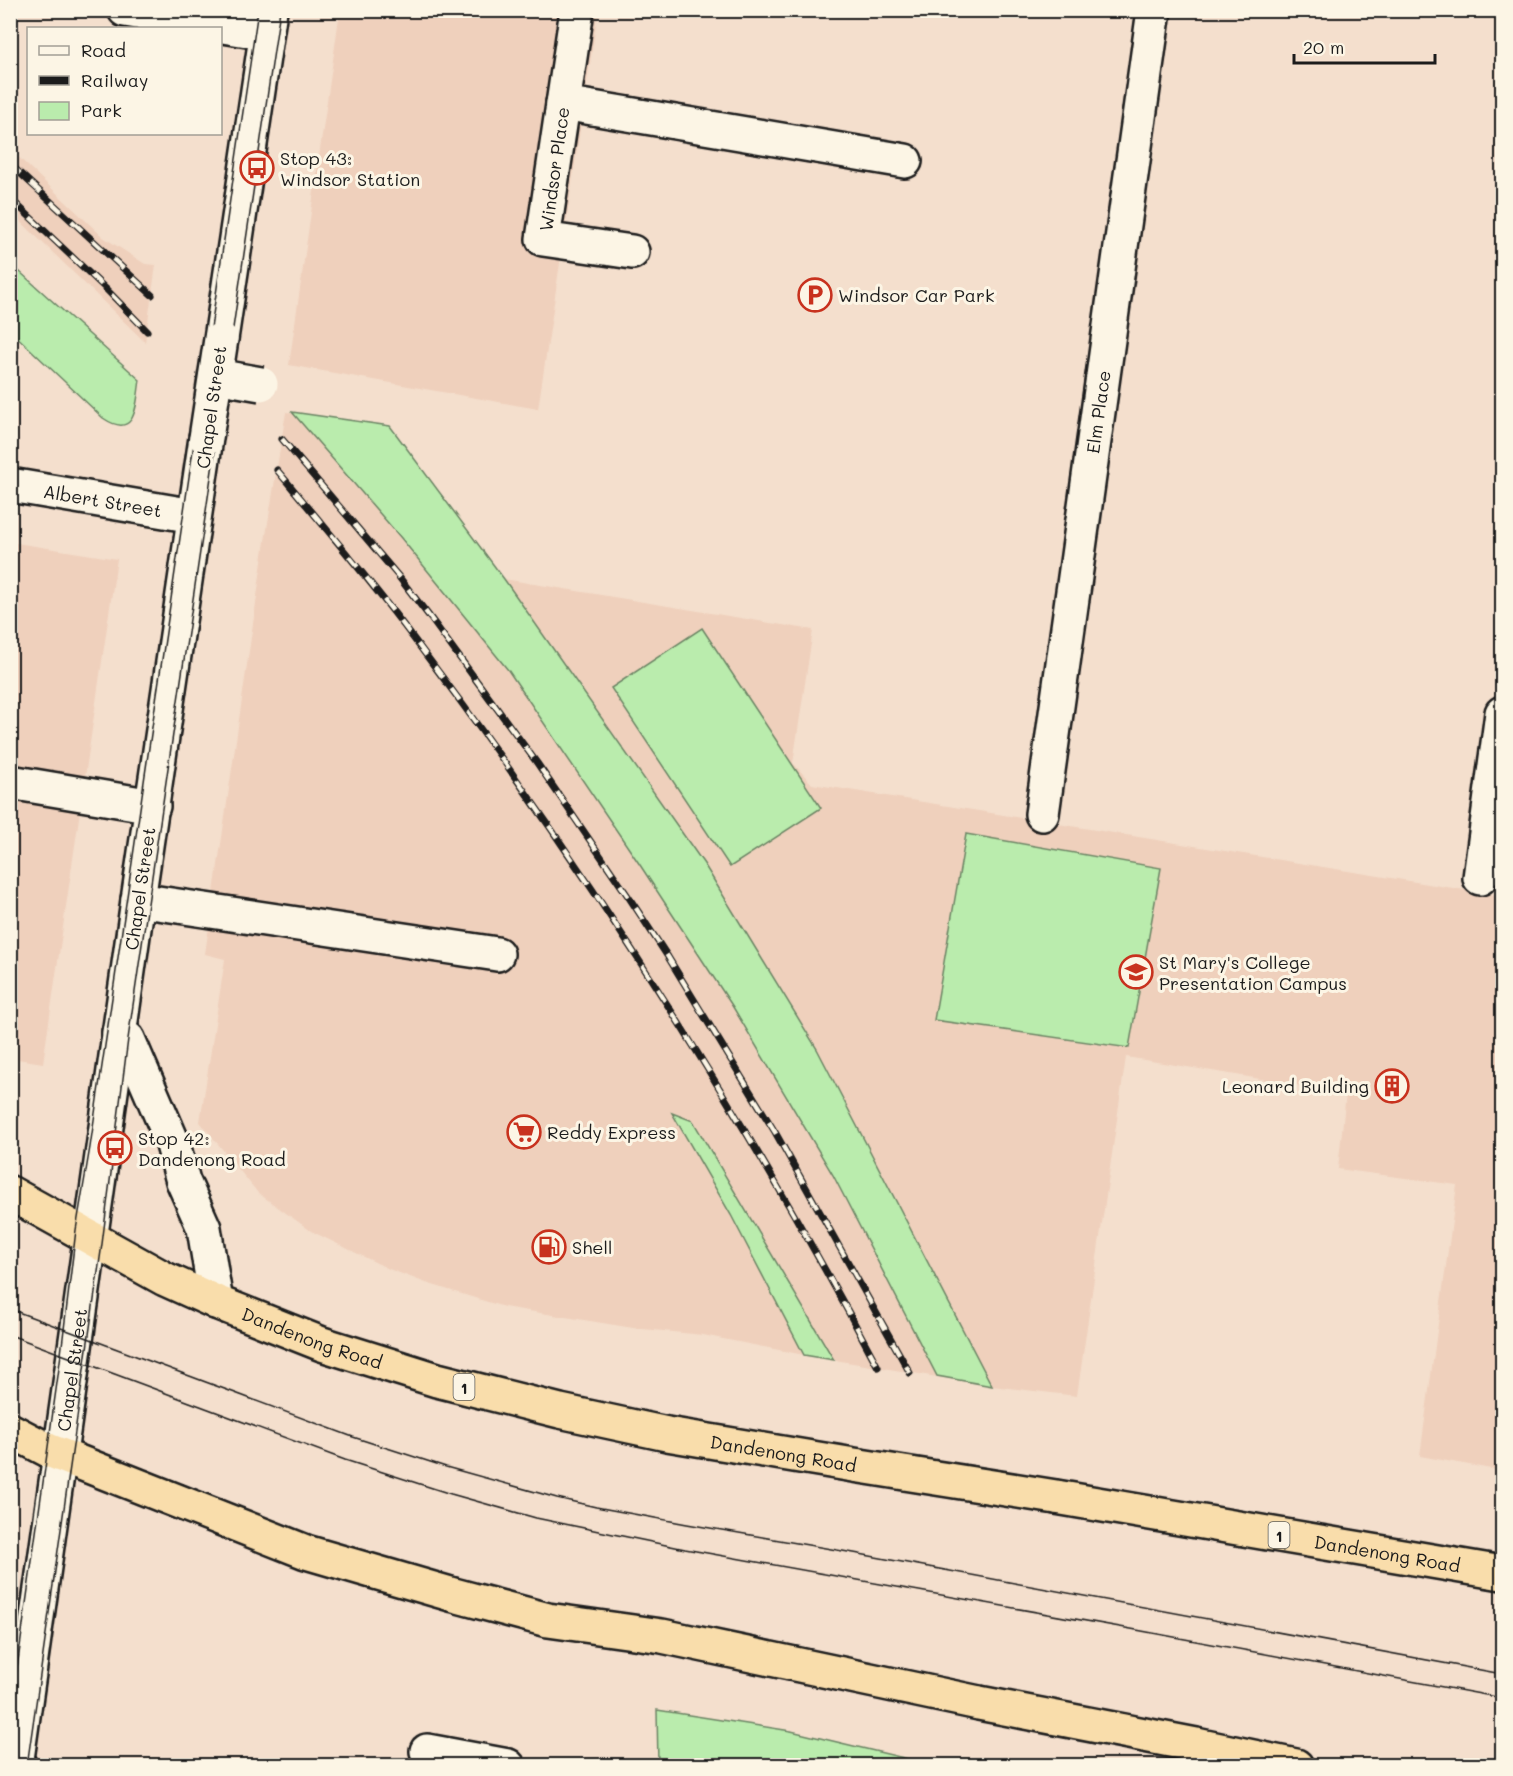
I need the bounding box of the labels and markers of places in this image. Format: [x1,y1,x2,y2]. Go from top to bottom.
place label: Stop 43: Windsor Station [280,146,420,191]
bus stop icon: Stop 43: Windsor Station [239,150,275,186]
parking icon: Windsor Car Park [797,277,833,313]
place label: Windsor Car Park [838,283,995,307]
place label: St Mary's College Presentation Campus [1159,950,1347,995]
school or university icon: St Mary's College Presentation Campus [1118,954,1154,990]
building icon: Leonard Building [1374,1068,1410,1104]
place label: Leonard Building [1222,1074,1369,1098]
supermarket icon: Reddy Express [506,1114,542,1150]
place label: Reddy Express [547,1120,676,1144]
place label: Stop 42: Dandenong Road [138,1126,286,1171]
bus stop icon: Stop 42: Dandenong Road [97,1130,133,1166]
fuel station icon: Shell [531,1229,567,1265]
place label: Shell [572,1235,612,1259]

